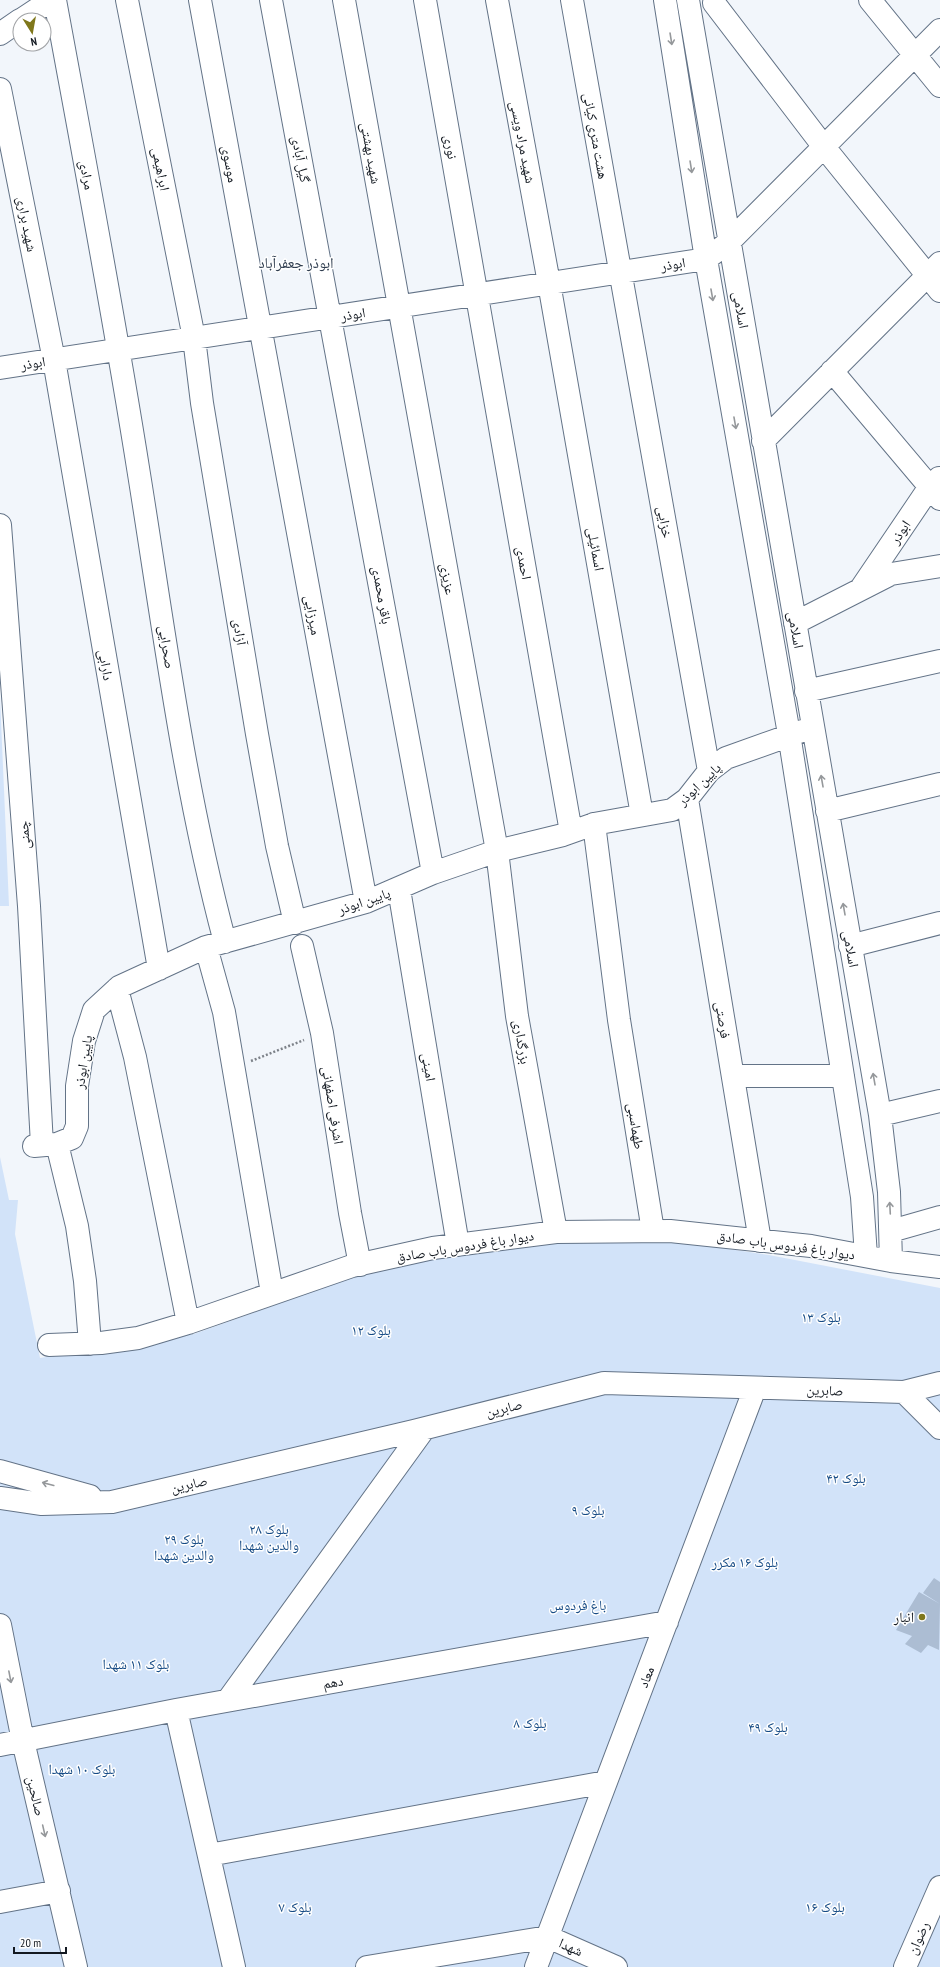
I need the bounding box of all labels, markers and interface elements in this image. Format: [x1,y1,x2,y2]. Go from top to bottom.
north arrow [12,12,52,52]
one-way arrow [667,32,675,45]
text: N [30,34,38,49]
street label: هشت متری کیانی [580,91,612,181]
street label: شهید مراد ویسی [506,99,540,185]
street label: شهید بهشتی [357,121,385,185]
street label: نوری [440,133,462,161]
street label: گیل آبادی [288,134,314,184]
street label: موسوی [218,144,242,184]
street label: ابراهیمی [148,146,174,192]
street label: مرادی [75,159,99,191]
one-way arrow [688,160,696,173]
street label: شهید براری [13,195,41,253]
district label: ابوذر جعفرآباد [258,253,334,272]
street label: ابوذر [658,253,687,275]
one-way arrow [708,288,716,301]
street label: اسلامی [729,290,753,330]
street label: ابوذر [338,303,367,325]
street label: ابوذر [18,352,47,374]
one-way arrow [731,416,739,429]
street label: خزایی [653,505,677,540]
street label: ابوذر [885,517,914,548]
street label: اسمائیلی [583,526,609,572]
street label: احمدی [512,545,536,581]
street label: عزیزی [436,562,460,596]
street label: باقر محمدی [368,565,396,626]
street label: میرزایی [301,594,325,636]
street label: اسلامی [784,610,808,650]
street label: آزادی [229,617,251,647]
street label: صحرایی [155,624,179,670]
street label: دارابی [94,648,118,682]
street label: پایین ابوذر [673,759,725,810]
one-way arrow [818,775,826,788]
street label: چمنی [14,820,34,850]
street label: پایین ابوذر [334,884,393,919]
one-way arrow [840,903,848,916]
street label: اسلامی [839,929,863,969]
street label: فرصتی [711,1000,735,1040]
street label: بزرگداری [509,1018,535,1066]
street label: پایین ابوذر [70,1034,96,1091]
street label: امینی [418,1052,440,1082]
street label: اشرفی اصفهانی [318,1065,348,1145]
one-way arrow [869,1073,877,1086]
street label: طهماسبی [623,1101,649,1151]
one-way arrow [886,1202,894,1215]
street label: دیوار باغ فردوس باب صادق [395,1226,536,1267]
street label: دیوار باغ فردوس باب صادق [716,1226,856,1265]
park label: بلوک ۱۳ [801,1308,841,1326]
park label: بلوک ۱۲ [351,1321,391,1339]
street label: صابرین [806,1380,844,1400]
street label: صابرین [484,1395,524,1421]
park label: بلوک ۴۲ [826,1469,866,1487]
street label: صابرین [169,1471,209,1497]
one-way arrow [41,1480,54,1487]
park label: بلوک ۹ [571,1501,605,1519]
park label: بلوک ۲۸ والدین شهدا [239,1520,299,1554]
park label: بلوک ۲۹ والدین شهدا [154,1530,214,1564]
park label: بلوک ۱۶ مکرر [711,1553,778,1571]
park label: باغ فردوس [550,1596,607,1615]
place label: انبار [893,1608,914,1626]
marker: انبار [917,1612,927,1622]
park label: بلوک ۱۱ شهدا [103,1655,170,1673]
street label: معاد [634,1664,658,1690]
one-way arrow [7,1670,15,1683]
street label: دهم [321,1671,345,1694]
park label: بلوک ۸ [513,1714,547,1732]
park label: بلوک ۴۹ [748,1718,788,1736]
park label: بلوک ۱۰ شهدا [49,1760,116,1778]
street label: صالحین [23,1774,49,1818]
one-way arrow [41,1824,49,1837]
park label: بلوک ۷ [278,1898,312,1916]
park label: بلوک ۱۶ [805,1898,845,1916]
street label: رضوان [903,1919,933,1957]
scale bar [14,1929,66,1955]
street label: شهدا [556,1934,586,1960]
text: 20 m [20,1935,41,1950]

